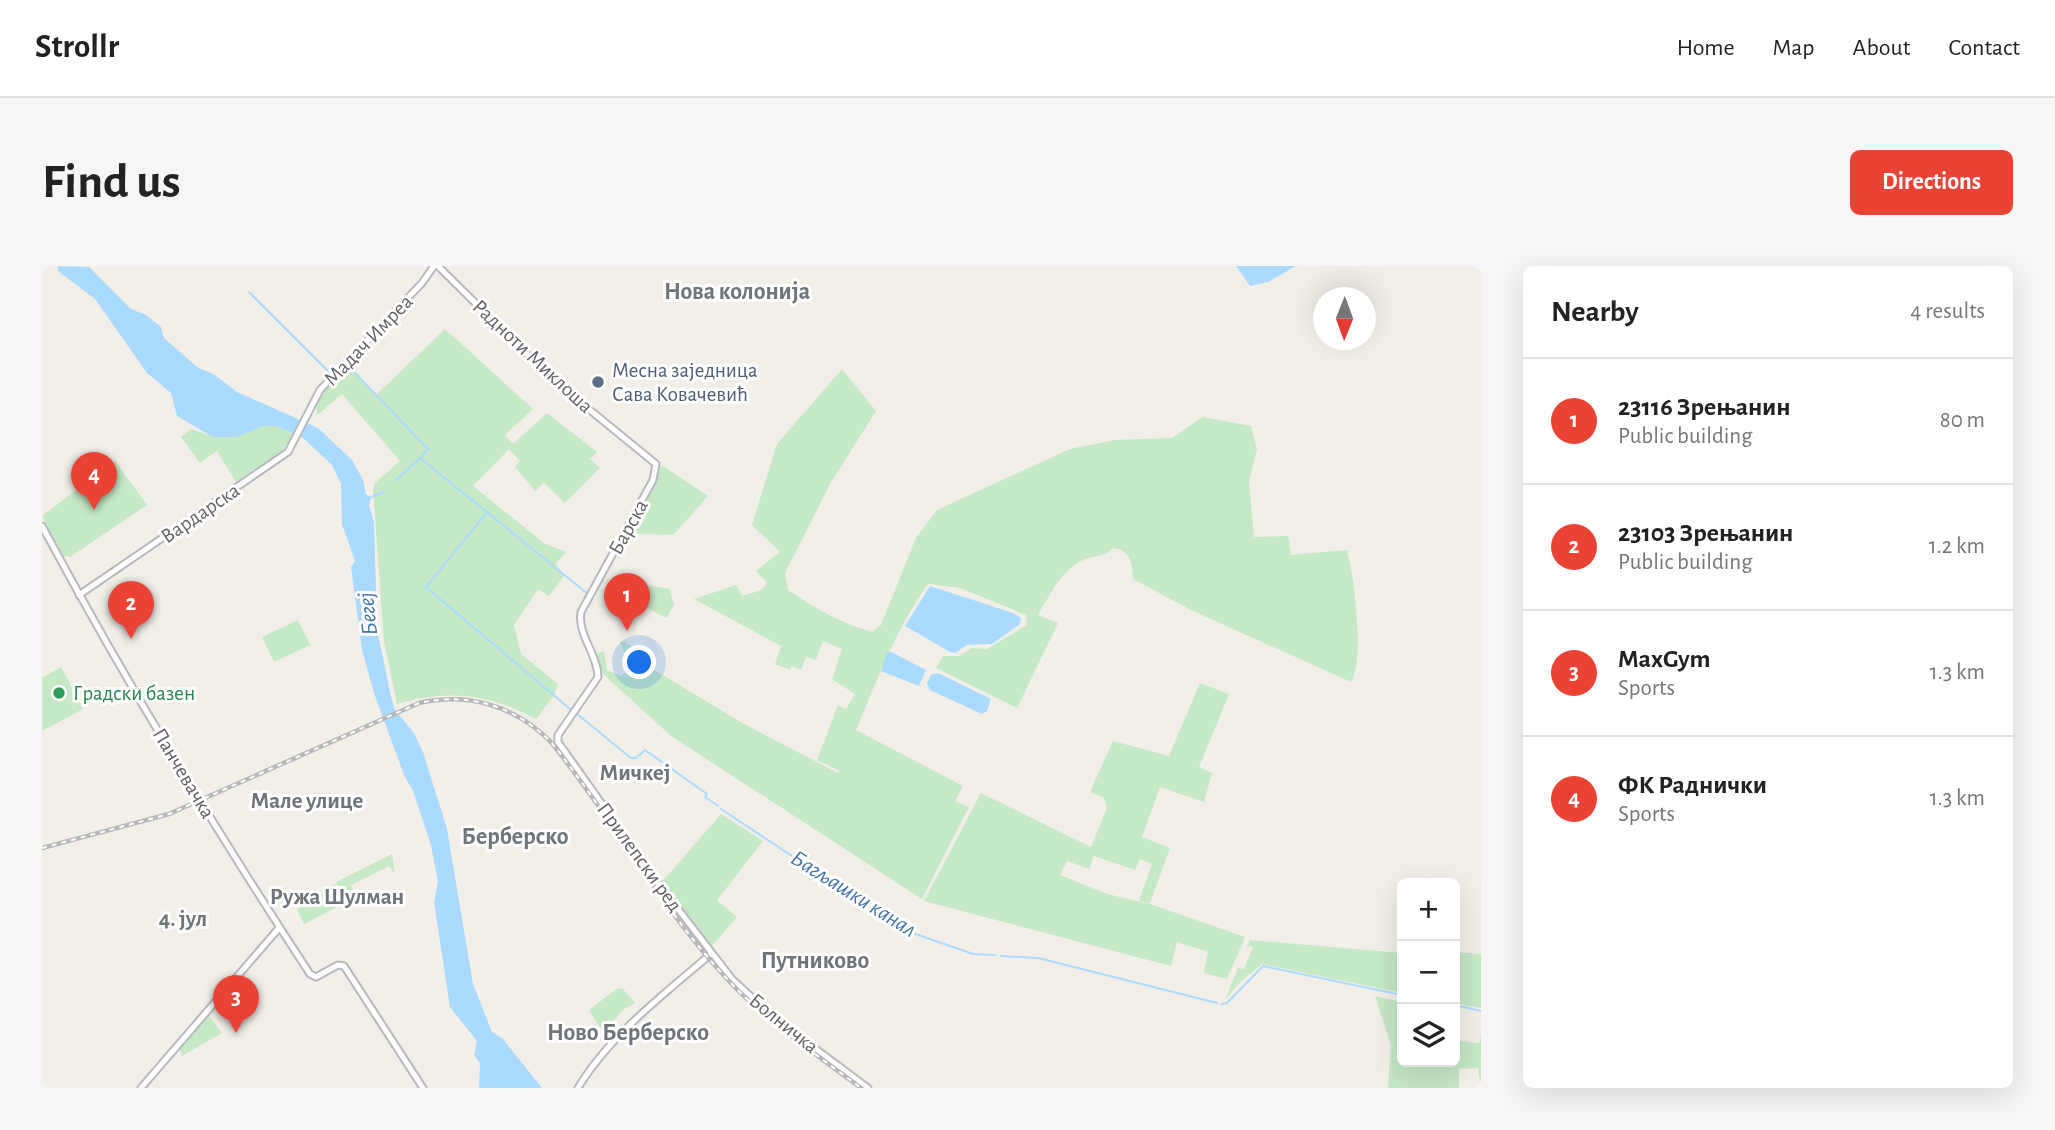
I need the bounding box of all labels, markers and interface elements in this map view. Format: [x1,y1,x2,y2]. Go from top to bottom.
text: Strollr [35,31,119,64]
text: Home [1677,36,1735,60]
text: Map [1773,36,1815,60]
text: About [1853,36,1910,60]
text: Contact [1948,36,2020,60]
button: Directions [1850,150,2013,215]
text: Find us [42,158,181,207]
district label: Нова колонија [664,280,810,304]
north arrow [1313,287,1376,350]
street label: Мадач Имреа [320,290,417,390]
street label: Радноти Миклоша [469,296,597,417]
text: Nearby [1551,297,1639,327]
text: 4 results [1910,300,1985,323]
place label: Месна заједница Сава Ковачевић [612,360,758,405]
marker: Месна заједница Сава Ковачевић [590,374,606,390]
text: 23116 Зрењанин [1618,394,1791,420]
text: 1 [1570,409,1578,432]
text: 80 m [1940,409,1985,432]
text: Public building [1618,425,1752,448]
pin: 4 [71,452,117,510]
street label: Вардарска [157,479,244,547]
street label: Барска [605,496,652,558]
text: 23103 Зрењанин [1618,520,1793,546]
text: 2 [1569,535,1579,558]
text: 1.2 km [1929,535,1985,558]
text: Public building [1618,551,1752,574]
pin: 1 [604,573,650,631]
pin: 2 [108,581,154,639]
water label: Бегеј [355,591,382,637]
your location [622,645,656,679]
text: MaxGym [1618,646,1711,672]
text: 3 [1569,661,1579,684]
text: 1.3 km [1930,661,1985,684]
text: Sports [1618,677,1675,700]
place label: Градски базен [73,683,195,704]
marker: Градски базен [51,685,67,701]
street label: Панчевачка [149,725,219,822]
district label: Мичкеј [599,762,671,785]
text: ФК Раднички [1618,772,1767,798]
text: 4 [1568,787,1580,810]
text: 1.3 km [1930,787,1985,810]
district label: Мале улице [251,790,364,813]
street label: Прилепски ред [593,799,686,916]
text: Sports [1618,803,1675,826]
district label: Берберско [462,825,569,849]
water label: Багљашки канал [786,847,920,942]
map controls [1397,878,1460,1067]
button: + [1397,878,1460,941]
district label: Ружа Шулман [270,886,404,909]
district label: 4. јул [159,908,207,931]
button: − [1397,941,1460,1004]
district label: Путниково [761,949,869,973]
pin: 3 [213,975,259,1033]
street label: Болничка [745,989,822,1058]
button: layers [1397,1004,1460,1067]
district label: Ново Берберско [547,1021,709,1045]

